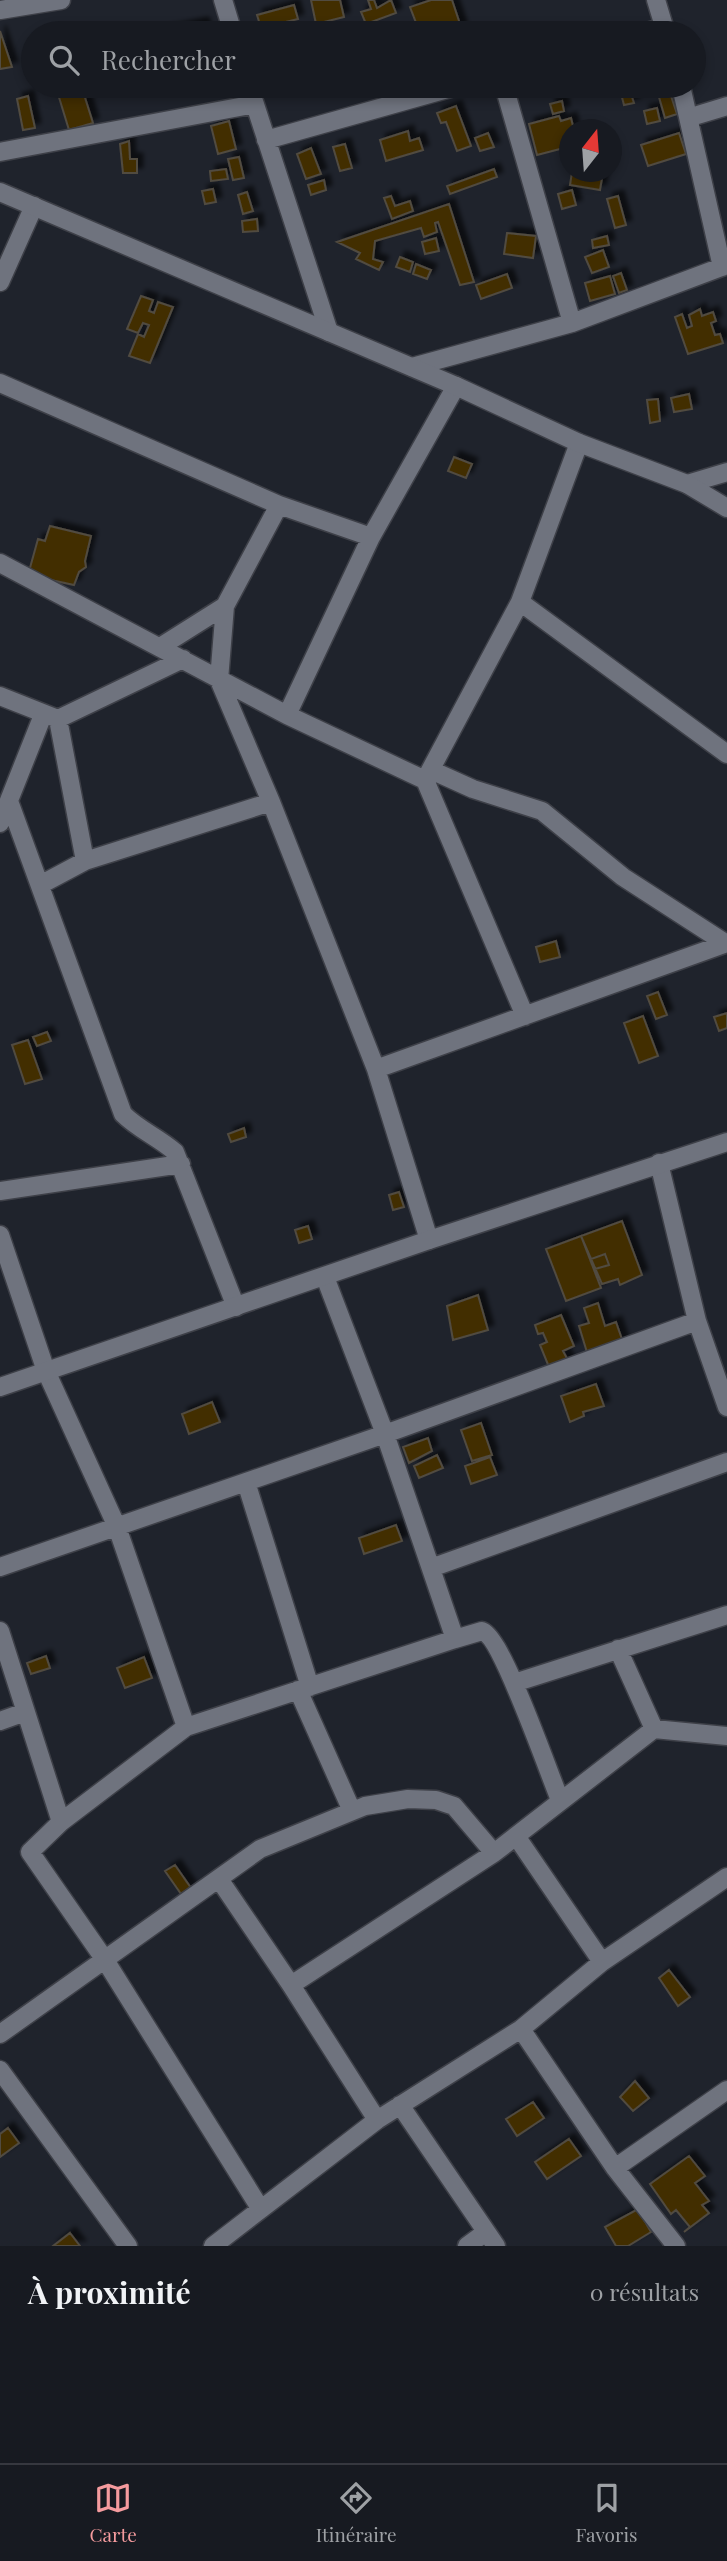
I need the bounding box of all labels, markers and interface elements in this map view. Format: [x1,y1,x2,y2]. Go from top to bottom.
search box [21,21,706,98]
icon: search [45,41,83,79]
text: Rechercher [101,42,236,77]
north arrow [559,119,622,182]
text: À proximité [28,2272,191,2312]
text: 0 résultats [590,2276,699,2307]
tab: Carte [89,2479,137,2547]
tab: Itinéraire [316,2479,397,2547]
tab: Favoris [576,2479,638,2547]

